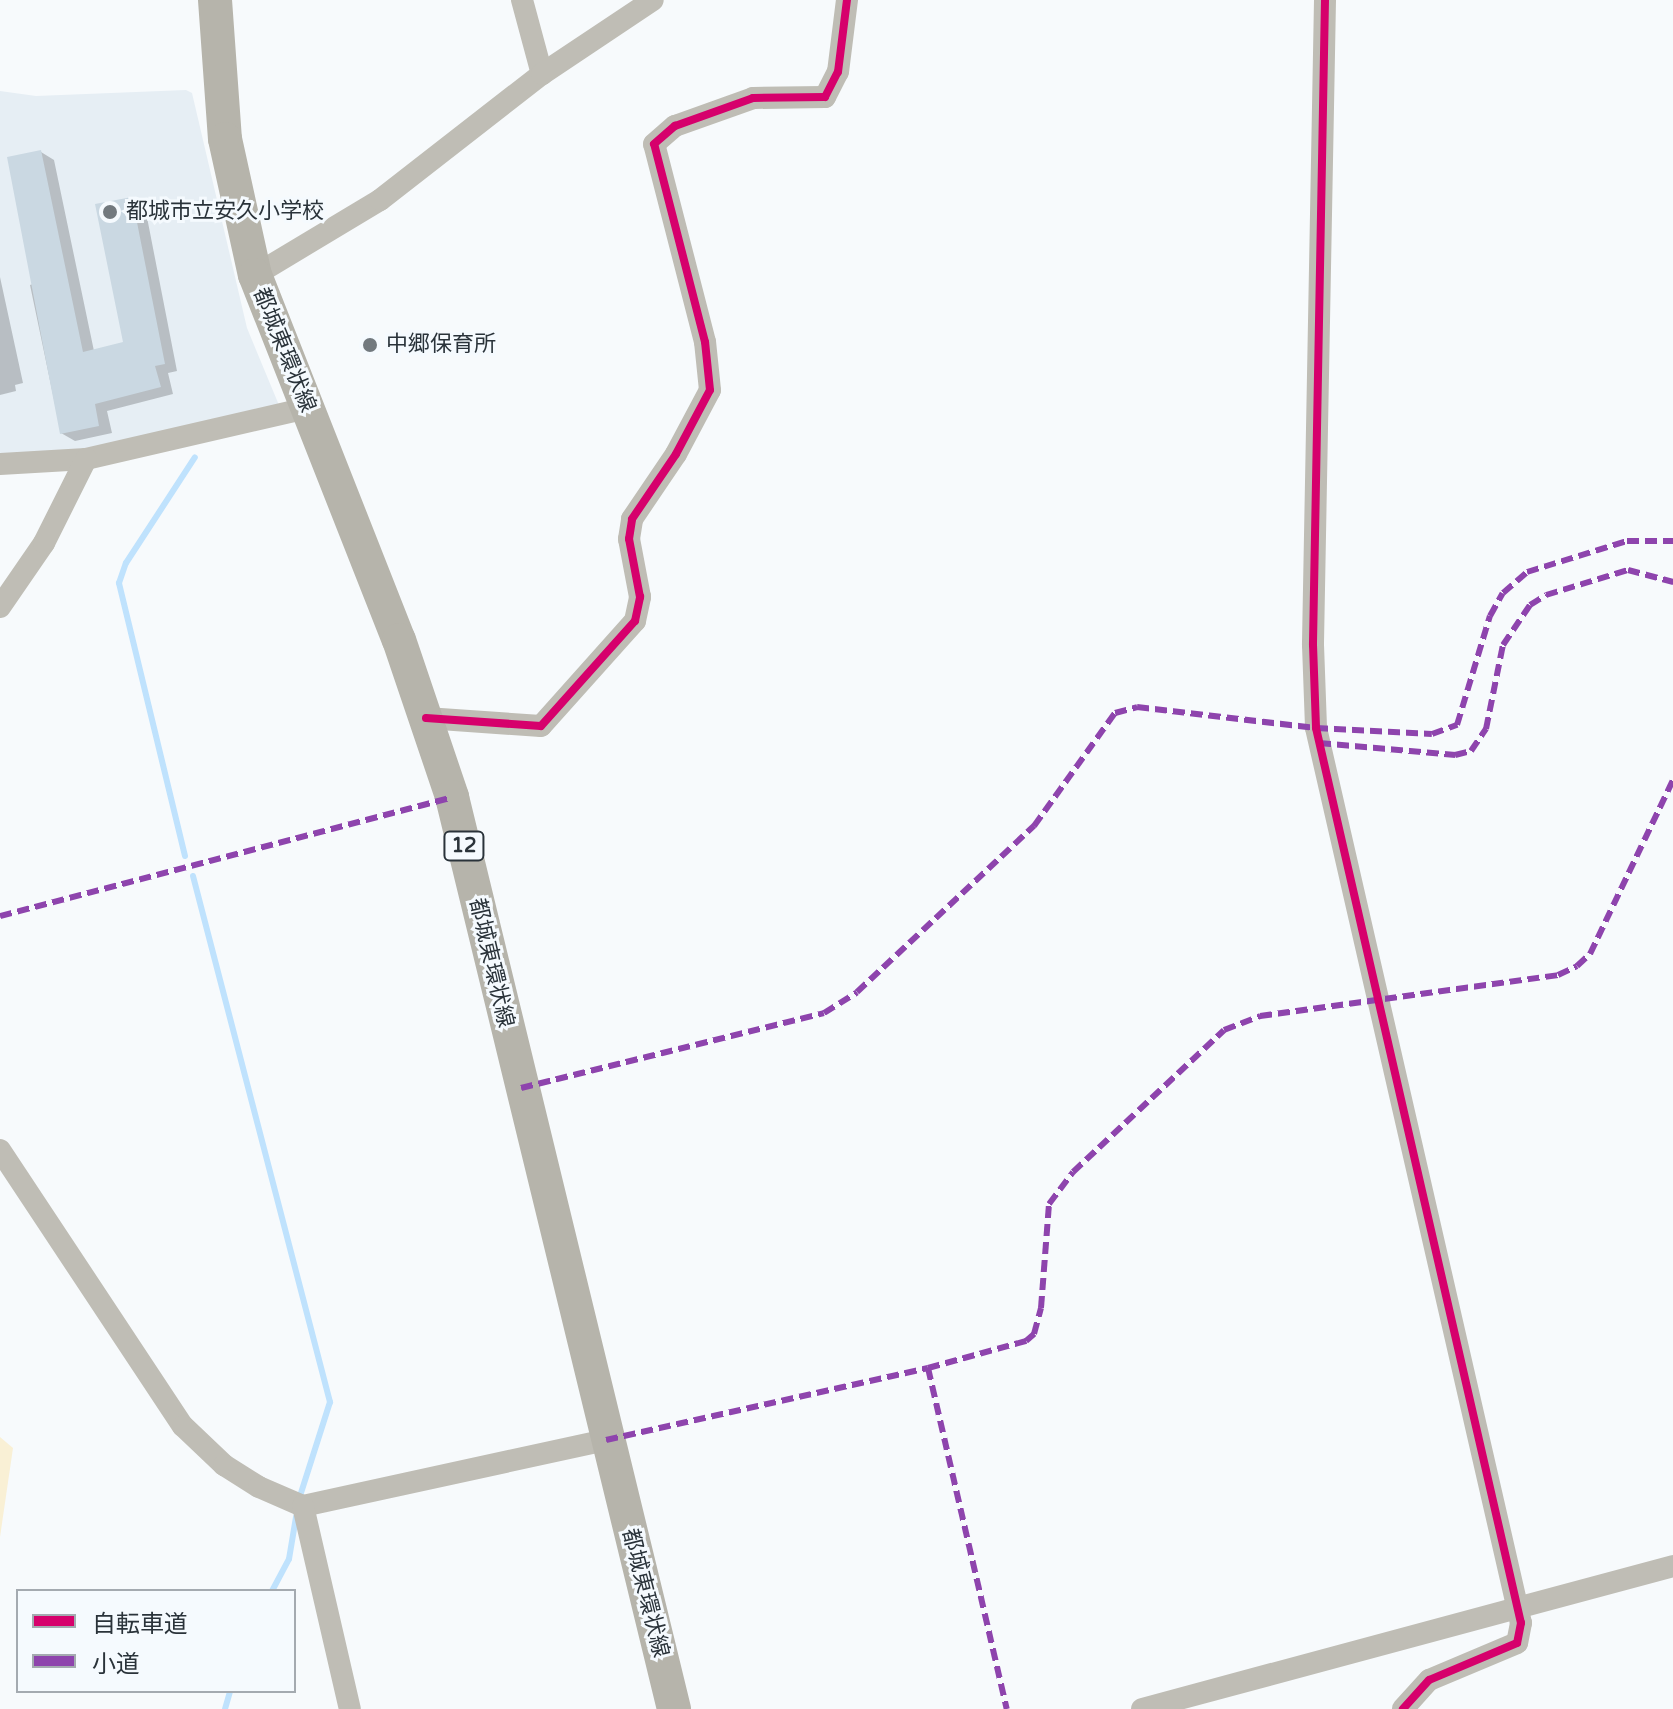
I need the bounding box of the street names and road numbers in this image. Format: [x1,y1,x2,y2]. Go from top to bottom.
street label: 都城東環状線 [247,284,321,416]
road number: 12 [442,830,486,862]
street label: 都城東環状線 [463,896,519,1030]
street label: 都城東環状線 [616,1526,674,1660]

